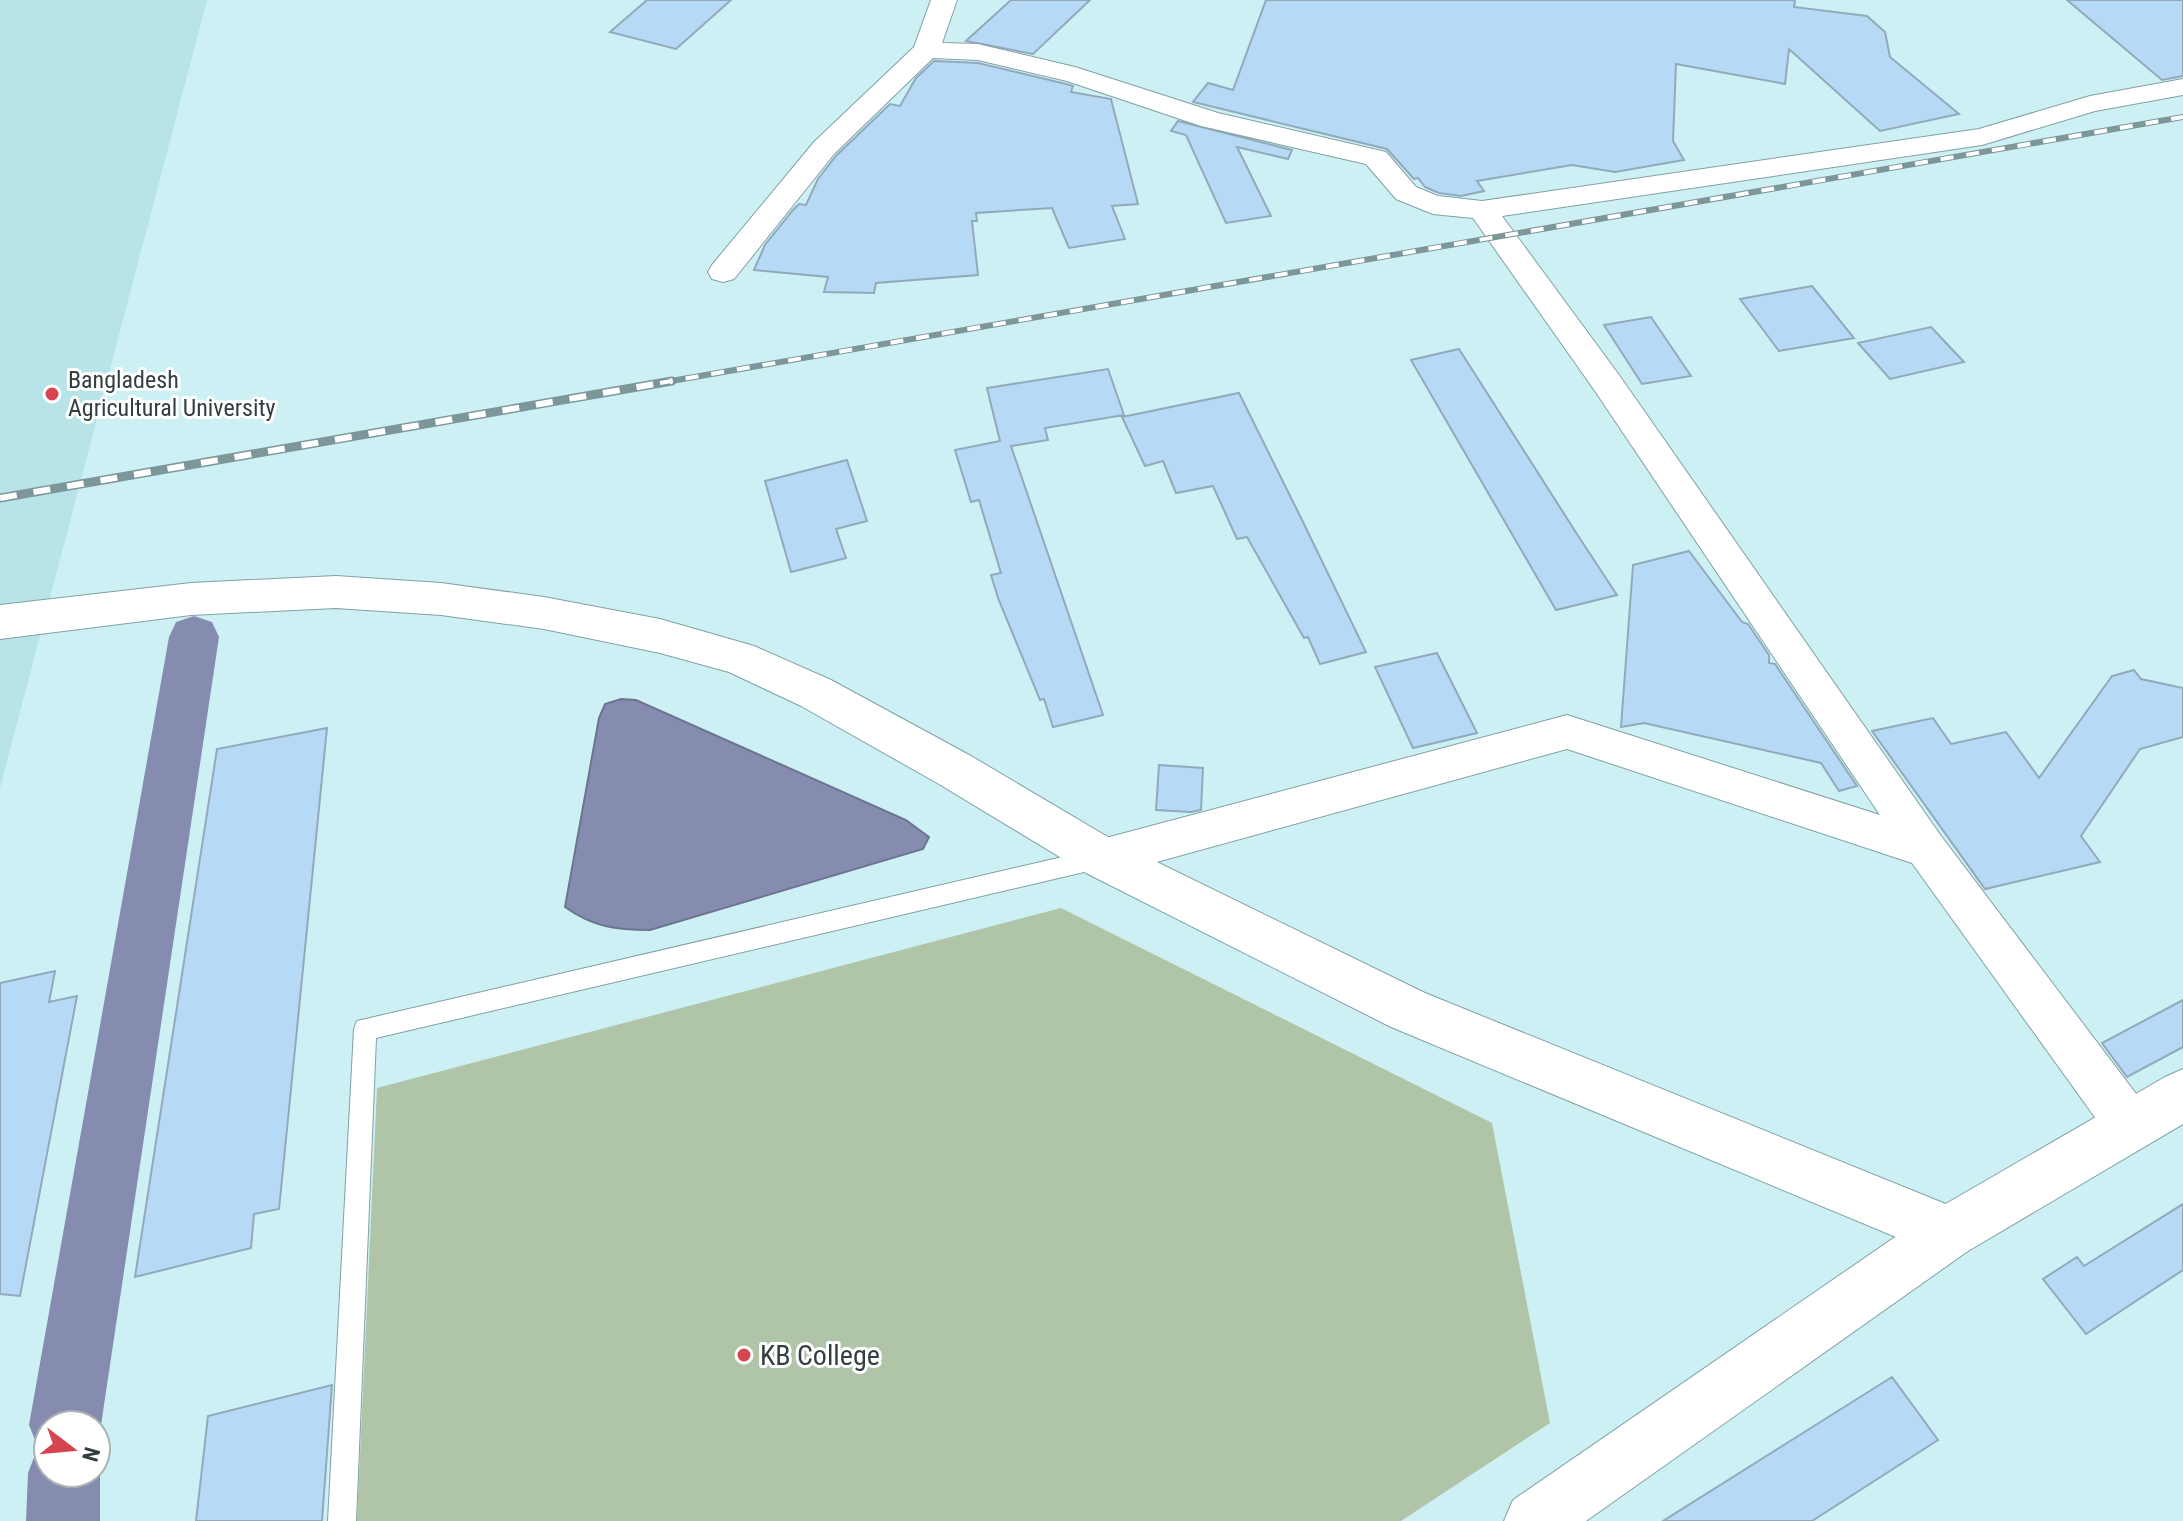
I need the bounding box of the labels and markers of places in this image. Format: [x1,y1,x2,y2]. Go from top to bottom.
place label: Bangladesh Agricultural University [68,366,276,422]
marker: Bangladesh Agricultural University [43,385,61,403]
place label: KB College [760,1339,880,1372]
marker: KB College [735,1346,753,1364]

